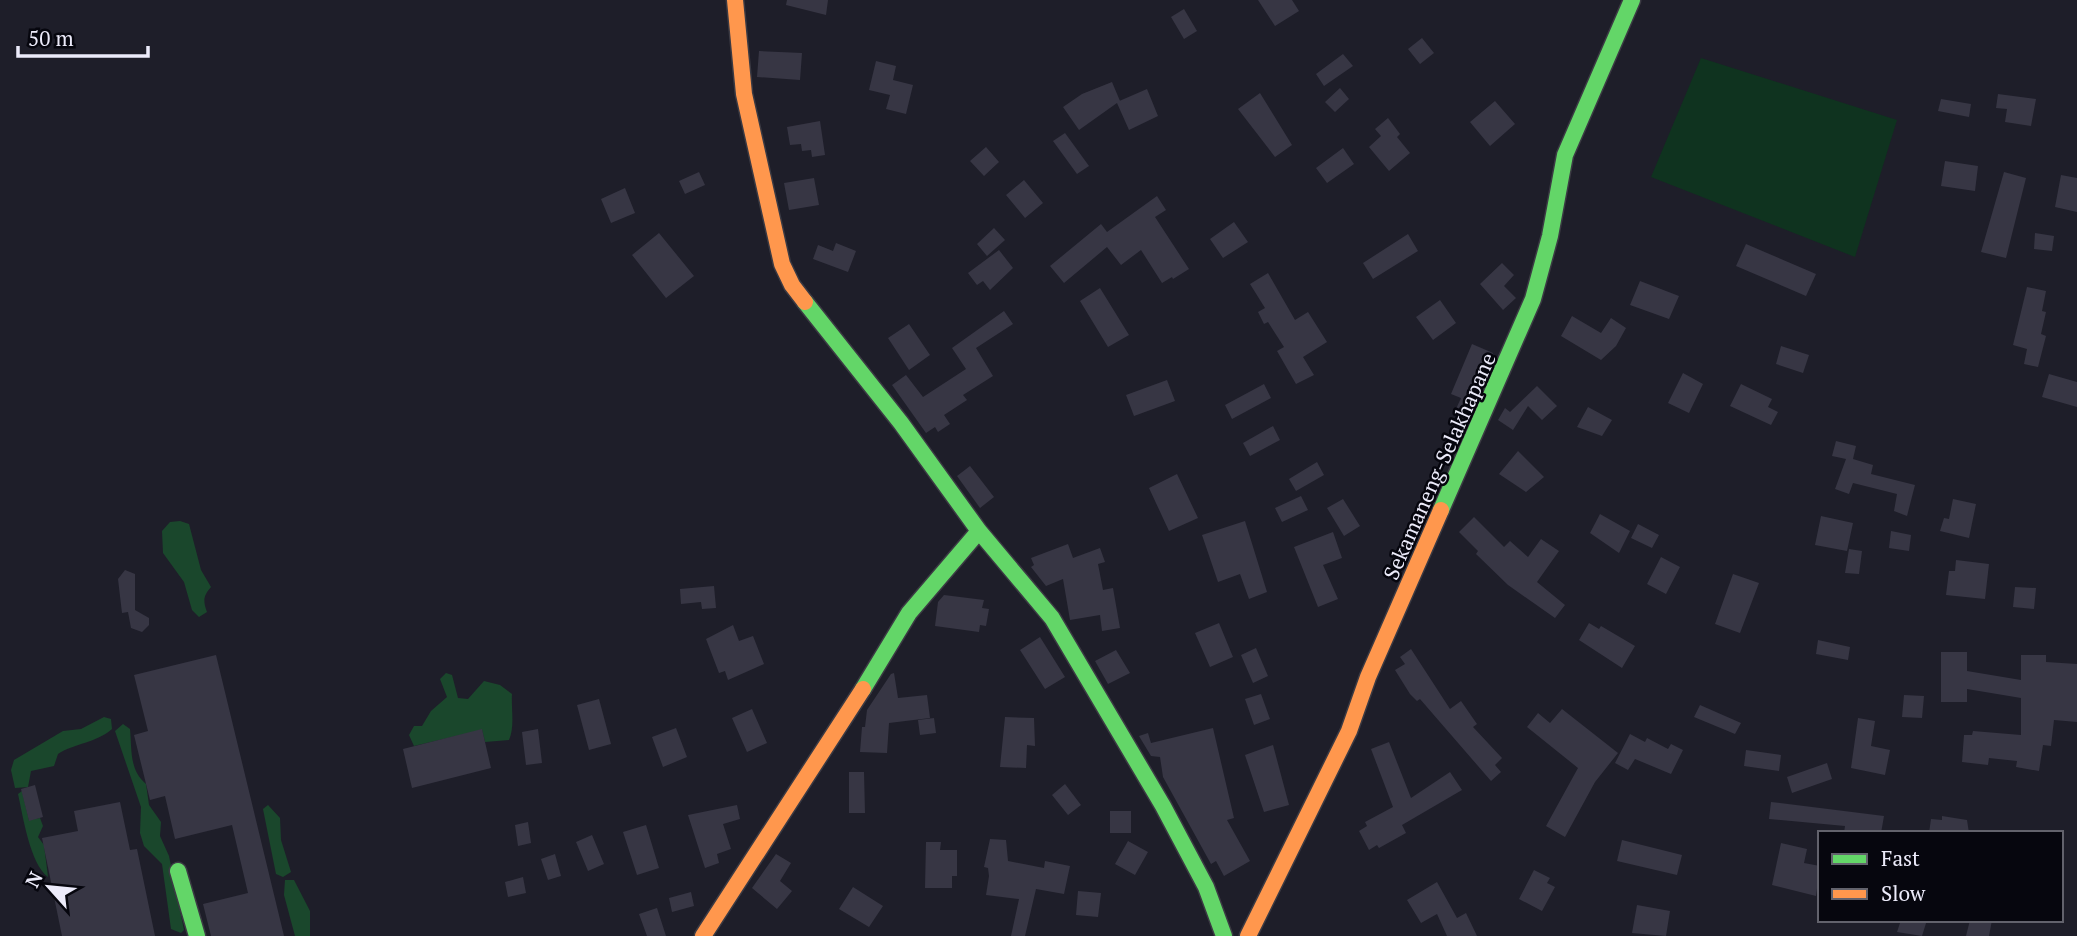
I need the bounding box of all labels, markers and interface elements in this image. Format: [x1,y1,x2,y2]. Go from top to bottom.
scale bar [18,14,147,58]
text: 50 m [28,24,74,52]
street label: Sekamaneng-Selakhapane [1376,348,1502,584]
legend [1818,831,2063,922]
text: Fast [1881,844,1920,872]
north arrow [14,852,84,922]
text: N [19,866,48,891]
text: Slow [1881,879,1926,907]

